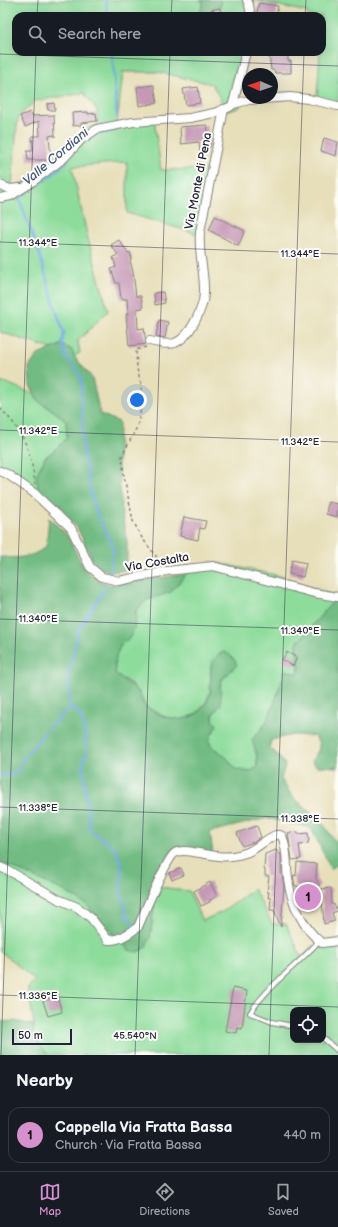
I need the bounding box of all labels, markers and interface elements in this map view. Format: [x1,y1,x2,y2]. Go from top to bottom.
search box [12,12,326,56]
icon: search [26,23,48,45]
text: Search here [58,25,141,44]
north arrow [242,68,278,104]
water label: Valle Cordiani [20,124,93,189]
street label: Via Monte di Pena [182,131,215,231]
text: 11.344°E [19,237,58,249]
text: 11.344°E [281,248,320,260]
your location [127,390,147,410]
text: 11.342°E [19,425,58,437]
text: 11.342°E [281,436,320,448]
street label: Via Costalta [124,549,190,575]
text: 11.340°E [18,613,58,625]
text: 11.340°E [280,625,320,637]
text: 11.338°E [18,802,58,814]
text: 11.338°E [280,813,320,825]
pin: 1 [295,882,321,912]
text: 11.336°E [18,990,58,1002]
map controls [290,1007,326,1043]
button: locate [290,1007,326,1043]
scale bar [12,1027,72,1046]
text: 50 m [18,1029,43,1042]
text: 45.540°N [113,1030,157,1042]
text: Nearby [16,1071,73,1091]
text: Cappella Via Fratta Bassa [55,1118,232,1137]
text: 1 [27,1127,33,1143]
text: 440 m [283,1127,321,1143]
text: Church · Via Fratta Bassa [55,1137,202,1153]
tab: Map [39,1181,61,1218]
tab: Directions [139,1181,190,1218]
tab: Saved [268,1181,299,1218]

